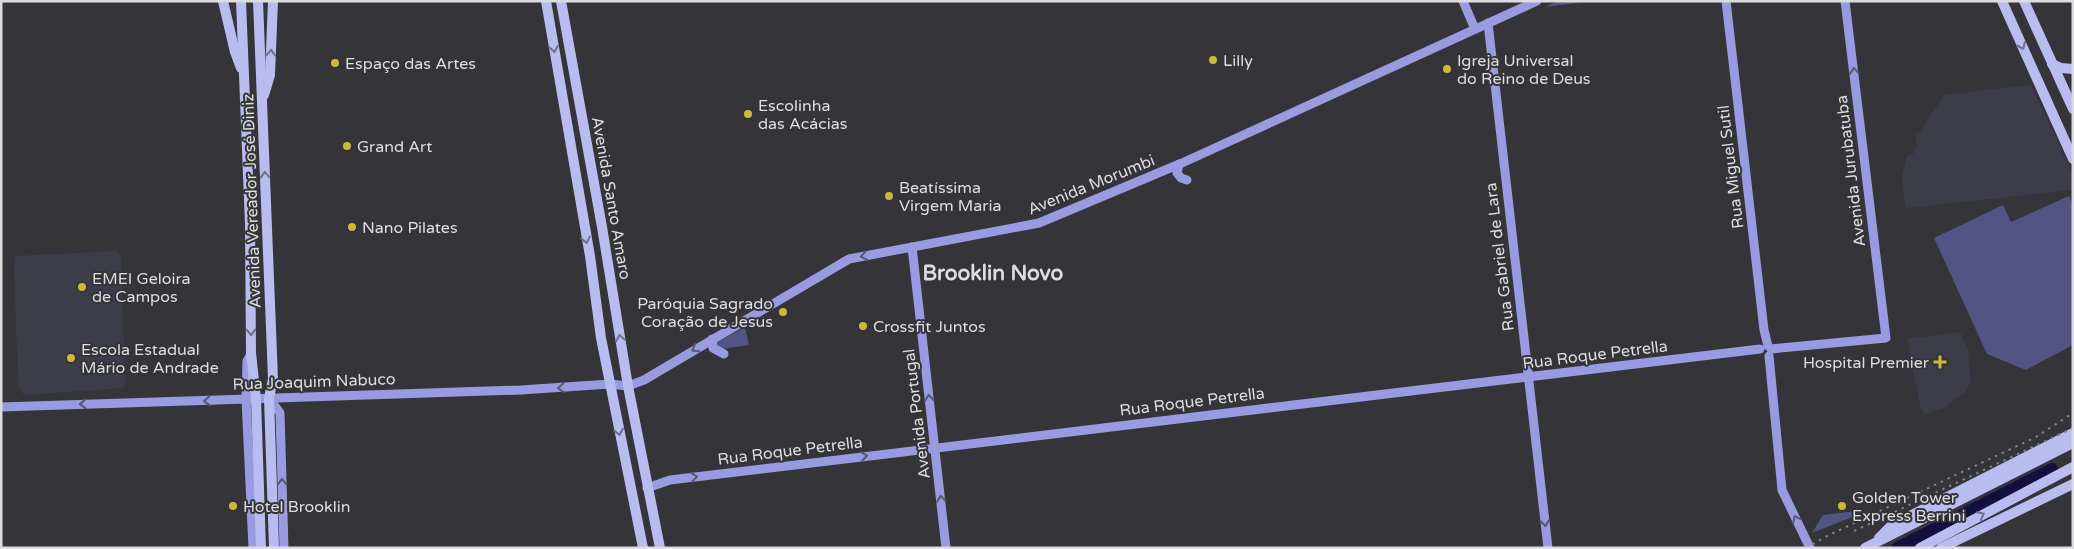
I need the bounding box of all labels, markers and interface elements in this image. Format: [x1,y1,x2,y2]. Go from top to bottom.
one-way arrow [2015,41,2026,50]
one-way arrow [548,45,558,54]
one-way arrow [266,49,277,57]
place label: Lilly [1223,51,1253,71]
place label: Igreja Universal do Reino de Deus [1457,51,1591,89]
place label: Espaço das Artes [345,54,476,74]
marker: Lilly [1207,54,1219,66]
marker: Espaço das Artes [329,57,341,69]
marker: Igreja Universal do Reino de Deus [1441,63,1453,75]
one-way arrow [1849,67,1860,75]
street label: Avenida Vereador José Diniz [238,93,266,309]
street label: Avenida Jurubatuba [1832,94,1870,248]
place label: Escolinha das Acácias [758,96,847,134]
street label: Rua Miguel Sutil [1714,104,1748,230]
marker: Escolinha das Acácias [742,108,754,120]
street label: Avenida Santo Amaro [587,115,635,281]
place label: Grand Art [357,137,432,157]
marker: Grand Art [341,140,353,152]
street label: Avenida Morumbi [1025,150,1158,220]
one-way arrow [259,171,270,179]
place label: Beatíssima Virgem Maria [899,178,1001,216]
street label: Rua Gabriel de Lara [1481,181,1519,332]
marker: Beatíssima Virgem Maria [883,190,895,202]
place label: Nano Pilates [362,218,458,238]
marker: Nano Pilates [346,221,358,233]
one-way arrow [580,235,591,244]
one-way arrow [860,250,868,261]
district label: Brooklin Novo [923,261,1064,286]
place label: EMEI Geloira de Campos [92,269,191,307]
marker: EMEI Geloira de Campos [76,281,88,293]
place label: Paróquia Sagrado Coração de Jesus [637,294,773,332]
marker: Paróquia Sagrado Coração de Jesus [777,306,789,318]
place label: Crossfit Juntos [873,317,986,337]
marker: Crossfit Juntos [857,320,869,332]
one-way arrow [246,328,256,336]
one-way arrow [616,334,626,342]
street label: Rua Roque Petrella [1521,336,1669,374]
place label: Escola Estadual Mário de Andrade [81,340,219,378]
one-way arrow [692,343,701,353]
street label: Avenida Portugal [899,348,935,480]
marker: Escola Estadual Mário de Andrade [65,352,77,364]
place label: Hospital Premier [1803,353,1930,373]
marker: Hospital Premier [1933,355,1947,369]
street label: Rua Joaquim Nabuco [232,369,396,395]
one-way arrow [557,382,565,393]
street label: Rua Roque Petrella [1118,383,1266,421]
one-way arrow [924,393,935,401]
one-way arrow [203,395,211,406]
one-way arrow [79,399,87,410]
one-way arrow [613,428,623,436]
street label: Rua Roque Petrella [716,432,864,470]
one-way arrow [861,451,869,462]
one-way arrow [690,472,698,483]
one-way arrow [277,477,287,485]
place label: Golden Tower Express Berrini [1852,488,1965,526]
one-way arrow [936,495,947,503]
place label: Hotel Brooklin [243,497,350,517]
marker: Hotel Brooklin [227,500,239,512]
marker: Golden Tower Express Berrini [1836,500,1848,512]
one-way arrow [1976,511,1985,521]
one-way arrow [1792,515,1802,524]
one-way arrow [1539,519,1550,527]

